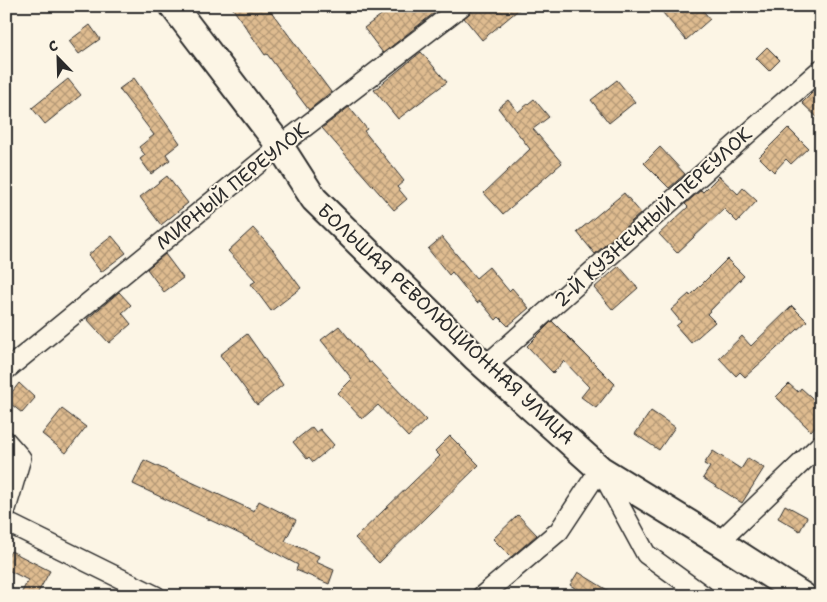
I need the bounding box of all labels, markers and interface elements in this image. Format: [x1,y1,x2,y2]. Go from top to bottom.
north arrow [32,32,82,82]
text: С [45,36,60,56]
street label: МИРНЫЙ ПЕРЕУЛОК [151,117,313,255]
street label: 2-Й КУЗНЕЧНЫЙ ПЕРЕУЛОК [549,122,757,312]
street label: БОЛЬШАЯ РЕВОЛЮЦИОННАЯ УЛИЦА [312,198,580,450]

